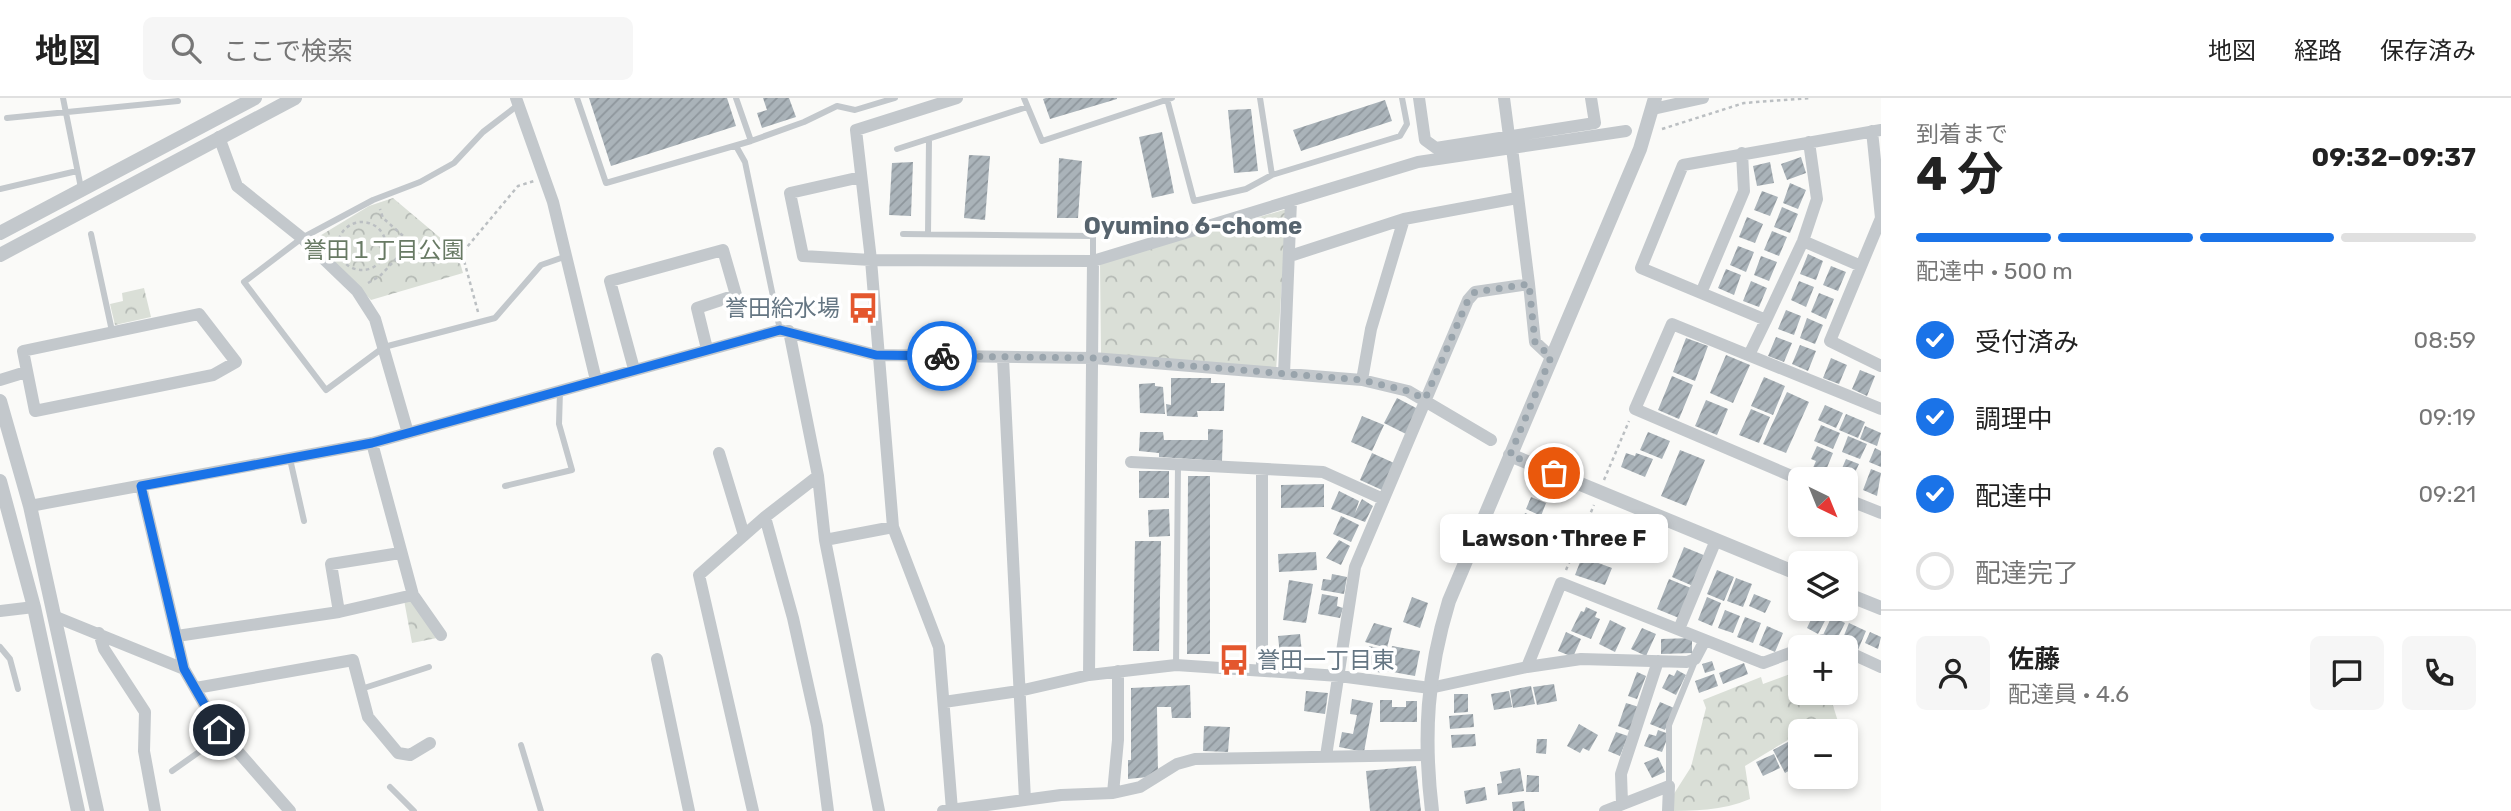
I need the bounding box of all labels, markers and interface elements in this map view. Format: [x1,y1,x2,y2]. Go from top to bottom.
search box [143,17,633,80]
icon: search [167,29,205,67]
text: 地図 [35,31,101,70]
text: ここで検索 [223,36,353,67]
text: 地図 [2208,37,2256,65]
text: 経路 [2294,37,2342,65]
text: 保存済み [2380,37,2476,65]
text: 到着まで [1916,120,2008,148]
text: 09:32–09:37 [2312,142,2476,173]
text: 4 分 [1916,147,2003,202]
district label: Oyumino 6-chome [1084,212,1302,240]
park label: 誉田１丁目公園 [304,236,465,264]
text: 配達中 · 500 m [1916,257,2073,285]
bus stop icon: 誉田給水場 [846,291,880,325]
place label: 誉田給水場 [725,294,840,322]
courier [907,321,977,391]
icon: check [1916,321,1954,359]
text: 08:59 [2414,326,2476,354]
text: 受付済み [1975,327,2079,358]
icon: bike [923,337,961,375]
icon: check [1916,398,1954,436]
text: 09:19 [2418,403,2476,431]
text: 調理中 [1975,404,2053,435]
pin [1524,443,1584,503]
icon: bag [1535,454,1573,492]
north arrow [1788,467,1858,537]
map controls [1788,467,1858,789]
icon: check [1916,475,1954,513]
text: 09:21 [2419,480,2476,508]
text: 配達中 [1975,481,2053,512]
callout: Lawson･Three F [1440,515,1668,564]
text: Lawson･Three F [1462,524,1647,552]
button: layers [1788,551,1858,621]
text: 配達完了 [1975,558,2079,589]
button: + [1788,635,1858,705]
button: person [1916,636,1990,710]
button: chat [2310,636,2384,710]
button: phone [2402,636,2476,710]
bus stop icon: 誉田一丁目東 [1217,643,1251,677]
text: 佐藤 [2008,644,2060,675]
place label: 誉田一丁目東 [1257,646,1395,674]
text: 配達員 · 4.6 [2008,680,2129,708]
pin [189,700,249,760]
icon: home [200,711,238,749]
button: − [1788,719,1858,789]

